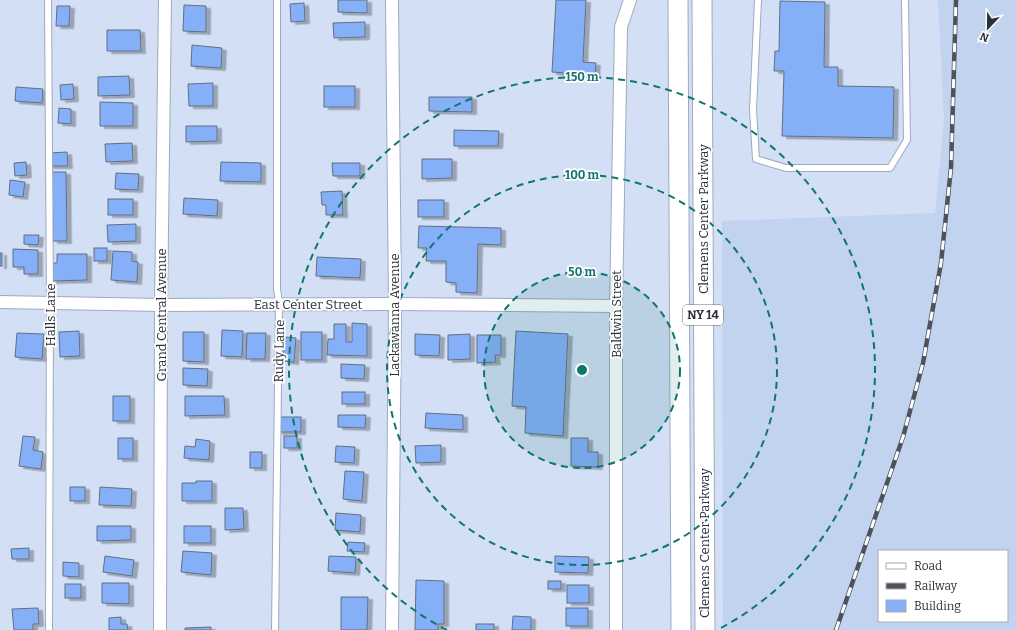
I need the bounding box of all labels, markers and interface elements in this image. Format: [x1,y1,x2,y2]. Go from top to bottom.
north arrow [968,8,1008,48]
text: N [978,29,991,44]
text: 150 m [566,70,599,84]
street label: Clemens Center Parkway [696,144,711,294]
text: 100 m [565,168,600,182]
street label: Grand Central Avenue [154,248,169,382]
street label: Lackawanna Avenue [387,253,402,377]
text: 50 m [568,265,596,279]
street label: Baldwin Street [609,270,624,358]
street label: Halls Lane [43,283,58,347]
street label: East Center Street [254,297,363,312]
road number: NY 14 [683,305,723,325]
street label: Rudy Lane [271,319,287,383]
centre of rings [575,363,589,377]
street label: Clemens Center Parkway [697,468,712,618]
legend [878,550,1008,622]
text: Road [914,559,942,573]
text: Railway [914,579,958,593]
text: Building [914,599,961,613]

